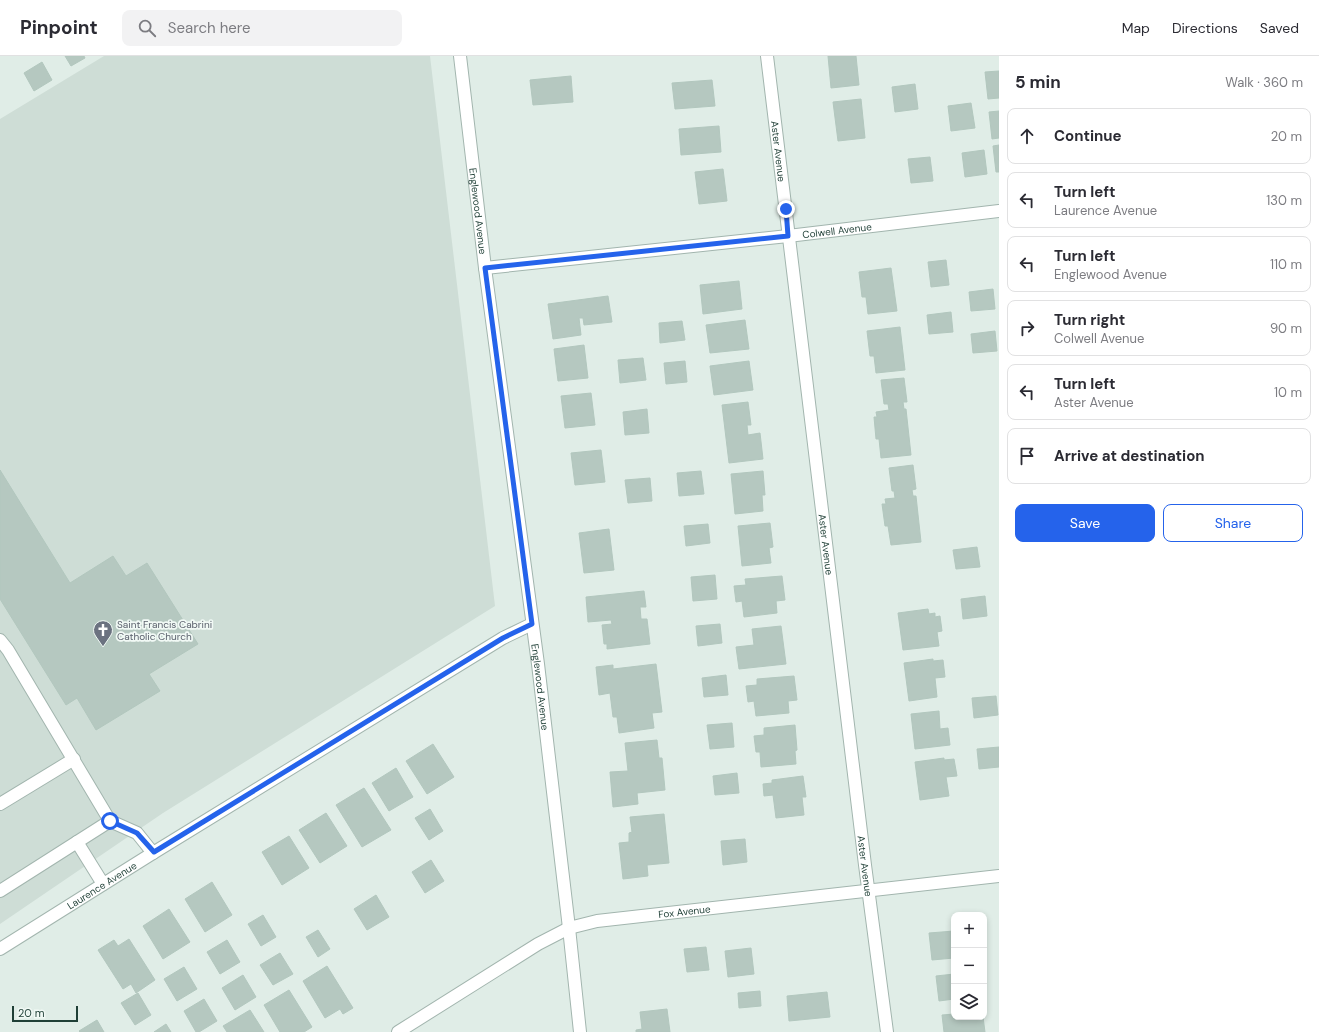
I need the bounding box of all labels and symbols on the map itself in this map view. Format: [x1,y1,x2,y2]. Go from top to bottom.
street label: Aster Avenue [768,120,788,183]
street label: Englewood Avenue [466,167,489,255]
route end [777,200,795,218]
street label: Colwell Avenue [802,220,873,241]
street label: Aster Avenue [816,513,836,576]
place label: Saint Francis Cabrini Catholic Church [117,618,212,643]
church icon: Saint Francis Cabrini Catholic Church [92,619,114,647]
street label: Englewood Avenue [528,643,552,731]
route start [101,812,119,830]
street label: Aster Avenue [854,835,875,898]
street label: Laurence Avenue [65,859,139,912]
street label: Fox Avenue [658,902,712,921]
scale bar [12,1004,78,1023]

